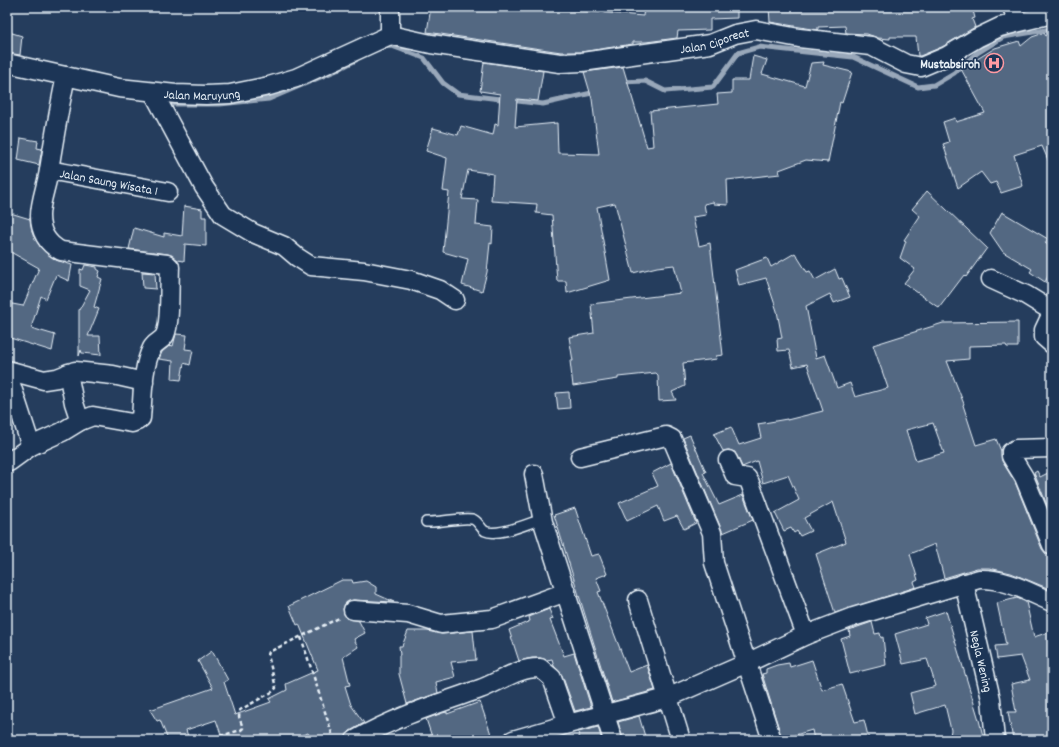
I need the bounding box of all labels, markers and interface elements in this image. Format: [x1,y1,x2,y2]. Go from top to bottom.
street label: Jalan Ciporeat [679,24,751,60]
hospital icon: Mustabsiroh [983,52,1005,74]
place label: Mustabsiroh [920,56,980,75]
street label: Jalan Maruyung [163,85,242,107]
street label: Jalan Saung Wisata 1 [58,165,159,202]
street label: Negla Wening [963,628,996,695]

